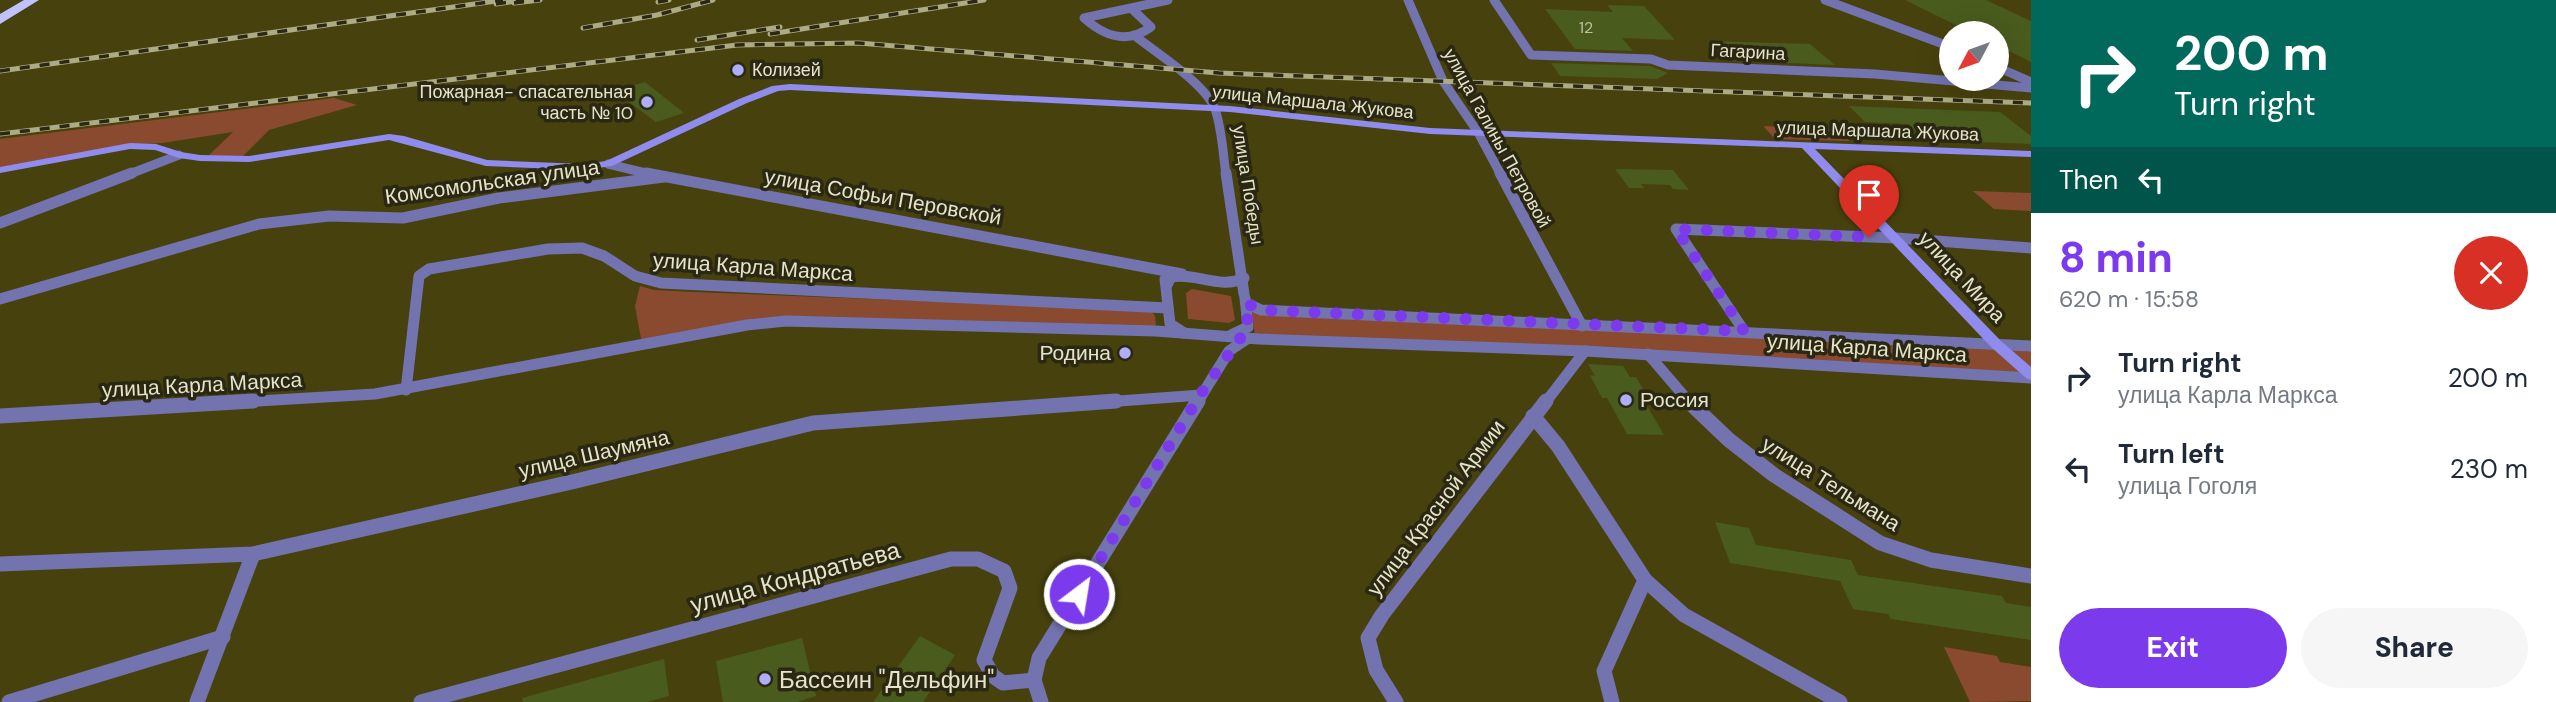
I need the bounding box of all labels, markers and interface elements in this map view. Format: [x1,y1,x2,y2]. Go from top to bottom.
house number: 12 [1579,17,1593,38]
north arrow [1939,21,2009,91]
map controls [1939,21,2009,91]
text: 200 m [2174,21,2329,85]
icon: right [2059,28,2150,119]
street label: Гагарина [1710,38,1787,66]
street label: улица Галины Петровой [1438,44,1556,232]
place label: Колизей [752,58,821,82]
marker: Колизей [730,62,746,78]
place label: Пожарная- спасательная часть № 10 [420,80,633,125]
street label: улица Маршала Жукова [1211,80,1416,125]
text: Turn right [2174,83,2316,125]
marker: Пожарная- спасательная часть № 10 [639,94,655,110]
street label: улица Маршала Жукова [1777,115,1980,147]
street label: улица Победы [1227,124,1269,246]
street label: Комсомольская улица [383,153,601,211]
icon: left [2132,161,2170,199]
street label: улица Софьи Перовской [762,162,1004,232]
text: Then [2059,163,2118,197]
pin [1839,165,1899,237]
icon: arrive [1850,176,1888,214]
street label: улица Мира [1912,225,2012,329]
text: 8 min [2059,230,2173,285]
button: close [2454,236,2528,310]
street label: улица Карла Маркса [652,246,854,288]
text: 620 m · 15:58 [2059,284,2199,314]
street label: улица Карла Маркса [1766,327,1968,369]
place label: Родина [1039,339,1111,367]
marker: Родина [1117,345,1133,361]
text: Turn right [2118,346,2242,380]
icon: right [2059,359,2097,397]
text: 200 m [2448,361,2528,395]
street label: улица Карла Маркса [101,366,303,404]
text: улица Карла Маркса [2118,380,2337,410]
place label: Россия [1640,386,1709,414]
marker: Россия [1618,392,1634,408]
street label: улица Красной Армии [1361,414,1511,602]
street label: улица Шаумяна [516,423,672,485]
street label: улица Тельмана [1756,430,1906,538]
text: Turn left [2118,437,2225,471]
icon: left [2059,450,2097,488]
text: 230 m [2450,452,2528,486]
text: улица Гоголя [2118,471,2257,501]
street label: улица Кондратьева [687,534,904,620]
position arrow [1042,557,1116,631]
button: Exit [2059,608,2287,688]
button: Share [2301,608,2528,688]
place label: Бассеин "Дельфин" [779,664,994,695]
marker: Бассеин "Дельфин" [757,671,773,687]

